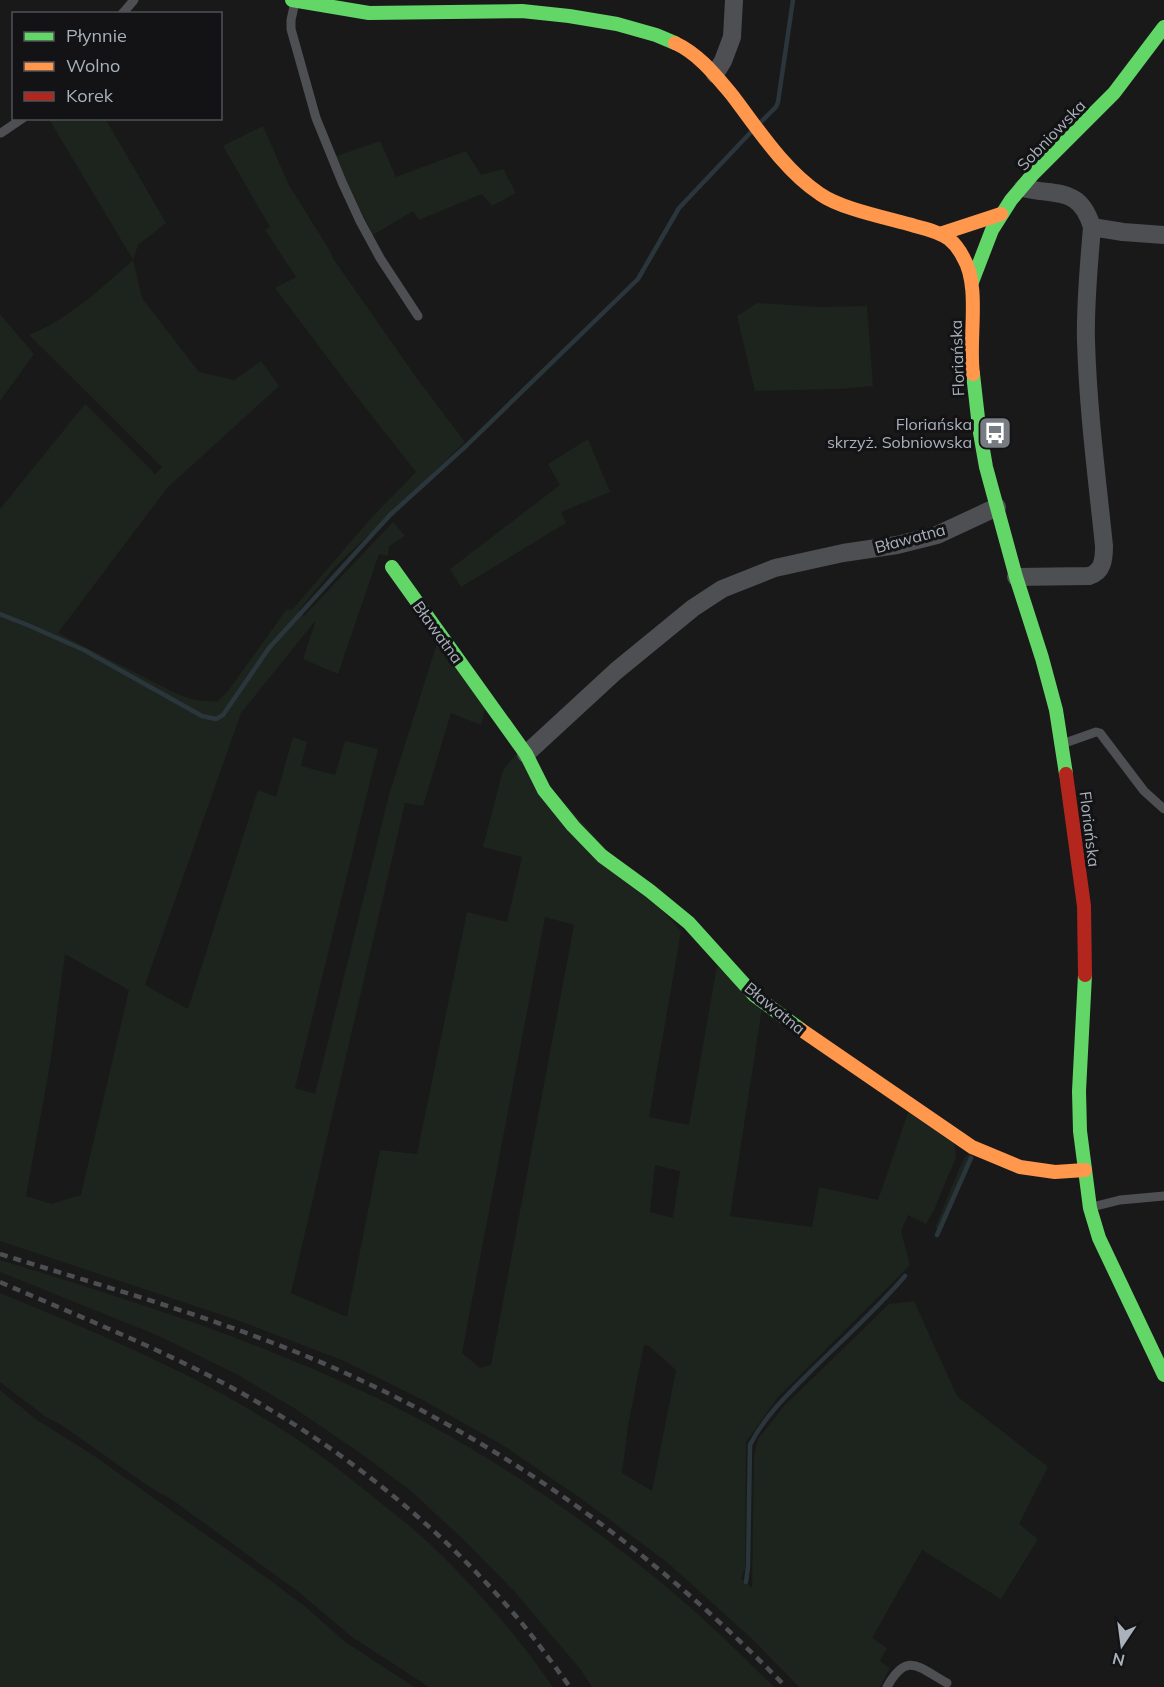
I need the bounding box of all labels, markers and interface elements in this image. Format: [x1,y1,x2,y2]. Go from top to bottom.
legend [12,12,222,120]
text: Płynnie [66,24,127,47]
text: Wolno [66,54,120,77]
text: Korek [66,84,114,107]
street label: Sobniowska [1012,96,1090,174]
street label: Floriańska [946,320,968,396]
place label: Floriańska skrzyż. Sobniowska [827,414,972,452]
bus stop icon: Floriańska skrzyż. Sobniowska [977,415,1013,451]
street label: Bławatna [873,519,947,557]
street label: Bławatna [409,597,467,667]
street label: Floriańska [1075,790,1105,868]
street label: Bławatna [741,978,809,1038]
north arrow [1092,1615,1152,1675]
text: N [1110,1649,1127,1671]

